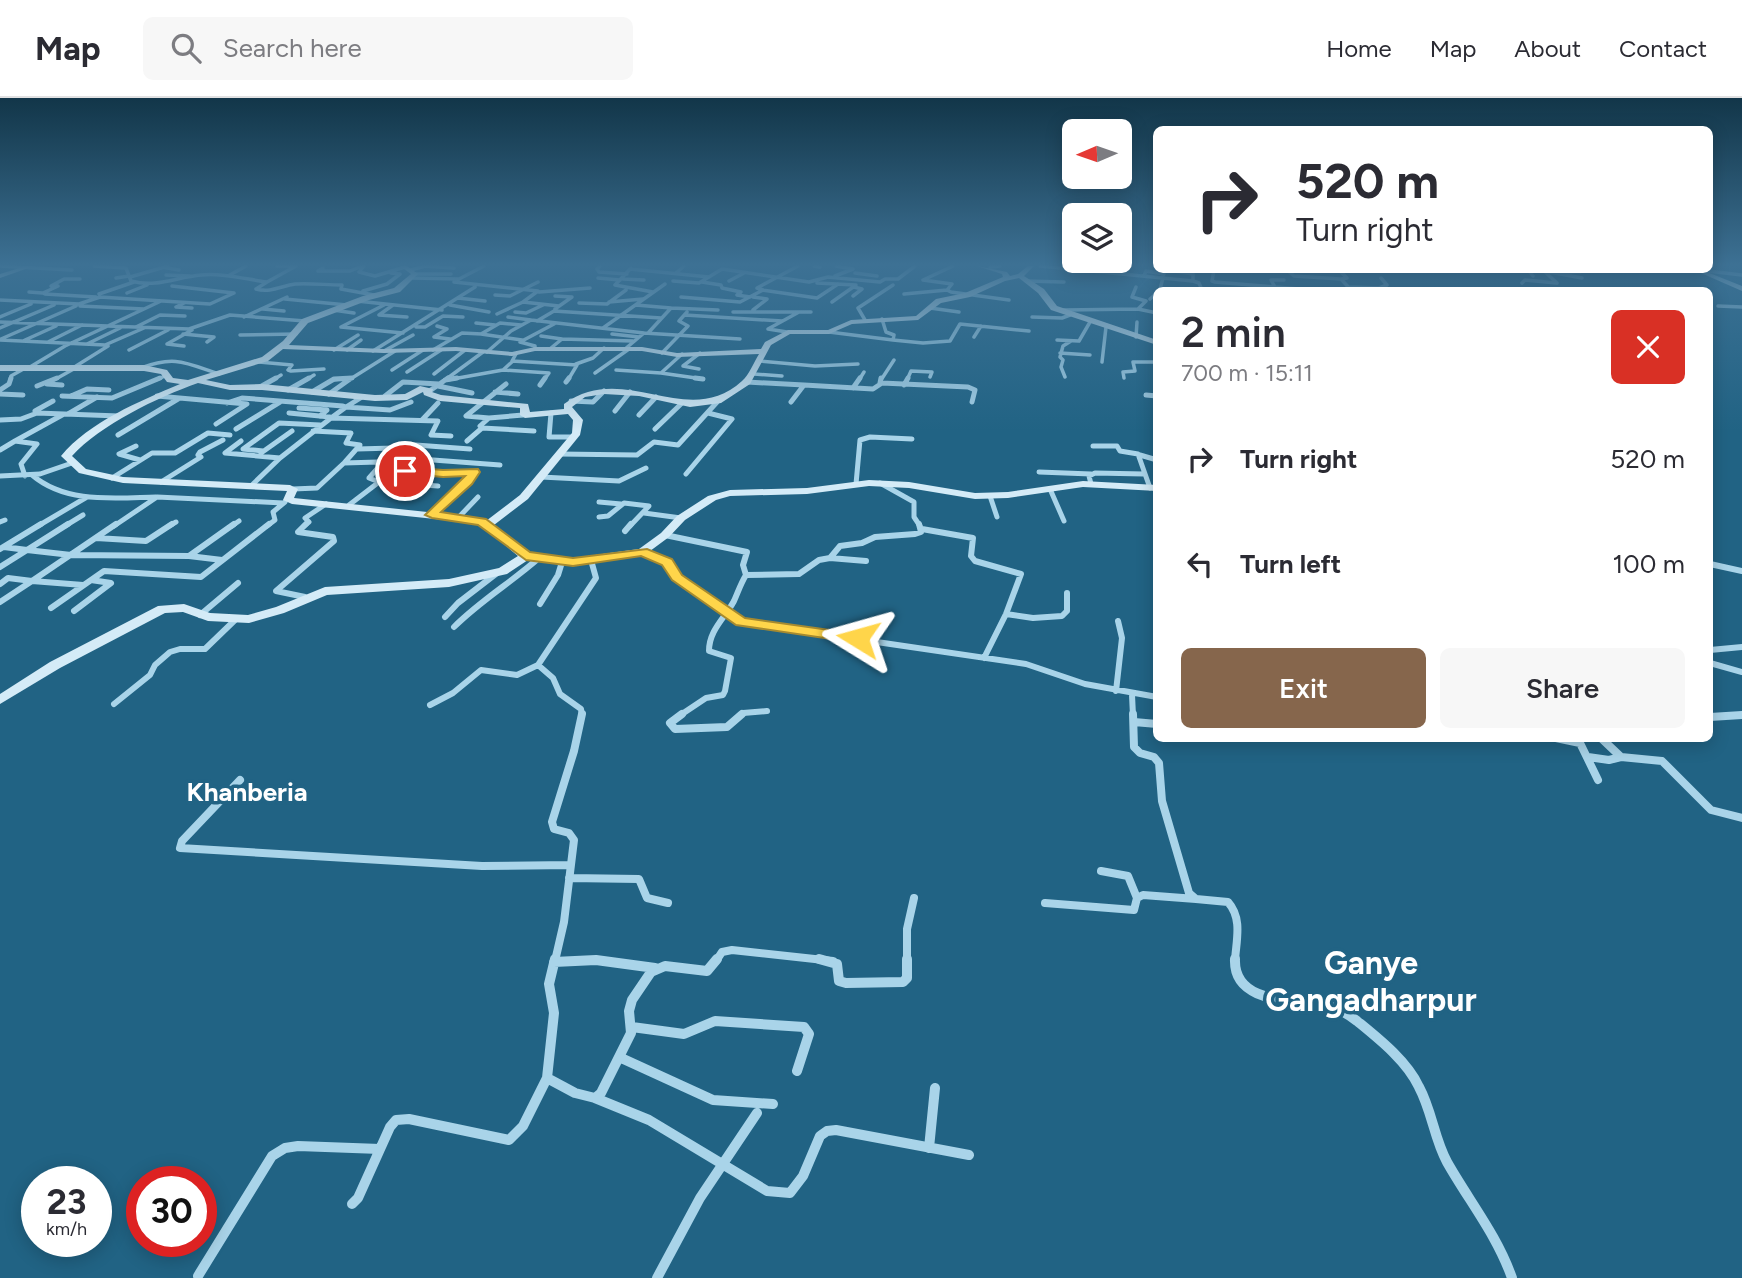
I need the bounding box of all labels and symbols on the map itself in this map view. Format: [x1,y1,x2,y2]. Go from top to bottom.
north arrow [1062,119,1132,189]
pin [375,441,435,501]
position arrow [821,601,895,675]
district label: Khanberia [186,776,308,808]
district label: Ganye Gangadharpur [1265,944,1477,1019]
speed limit sign: 30 [126,1166,217,1257]

